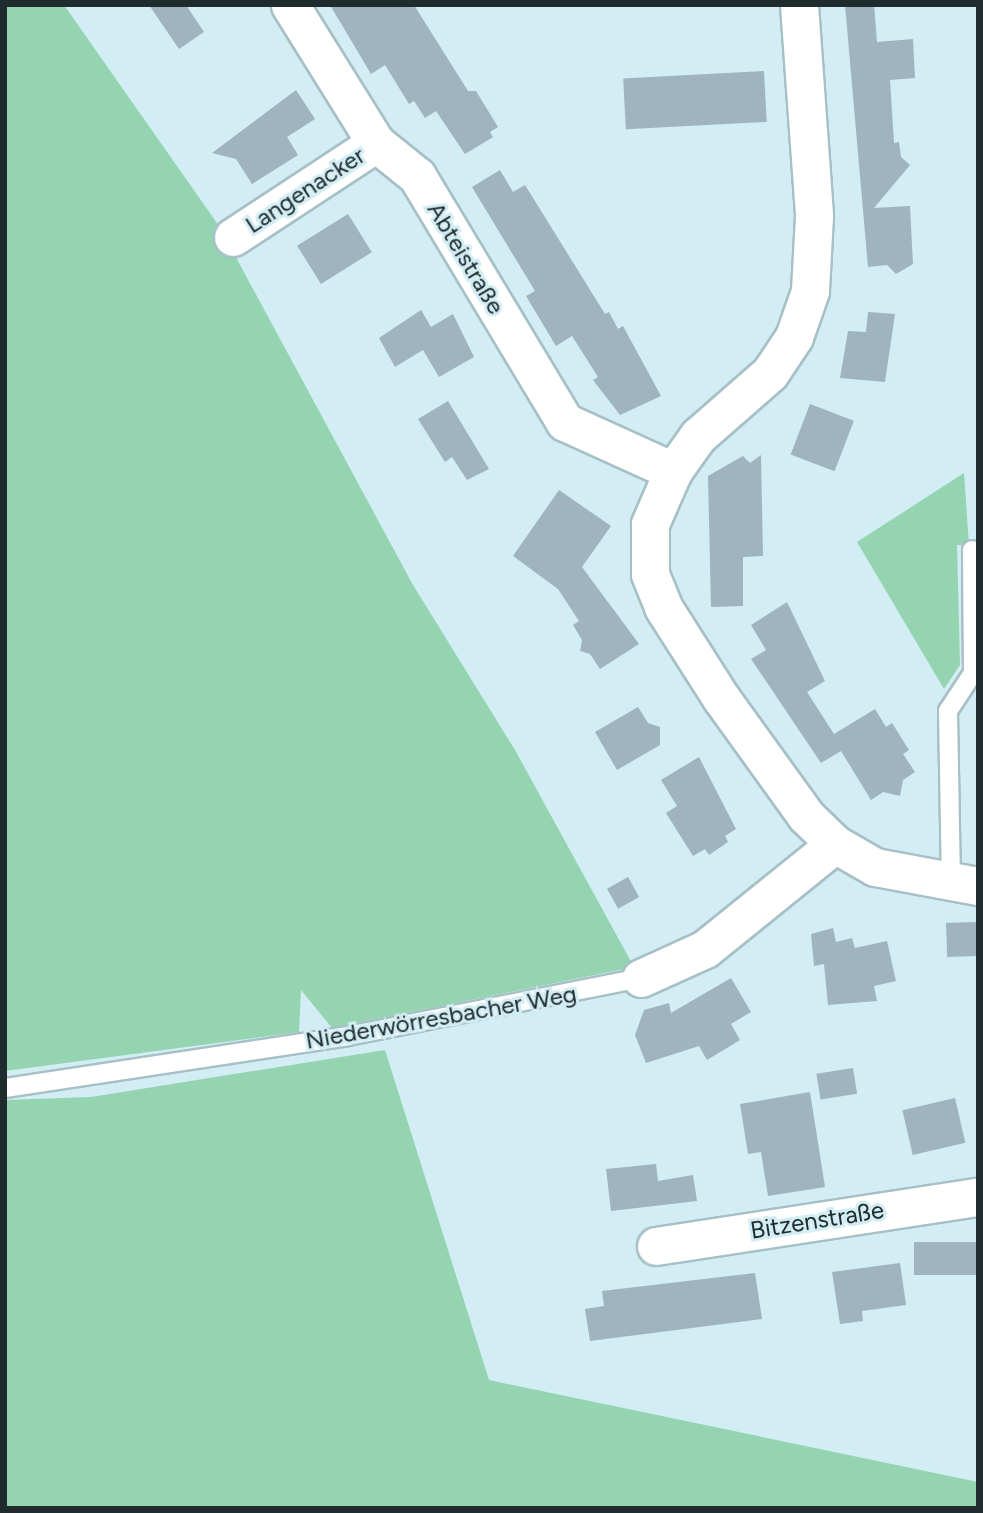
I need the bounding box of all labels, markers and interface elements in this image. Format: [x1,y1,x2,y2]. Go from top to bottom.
street label: Langenacker [240,141,370,239]
street label: Abteistraße [421,197,511,319]
street label: Niederwörresbacher Weg [303,979,579,1055]
street label: Bitzenstraße [748,1195,886,1245]

